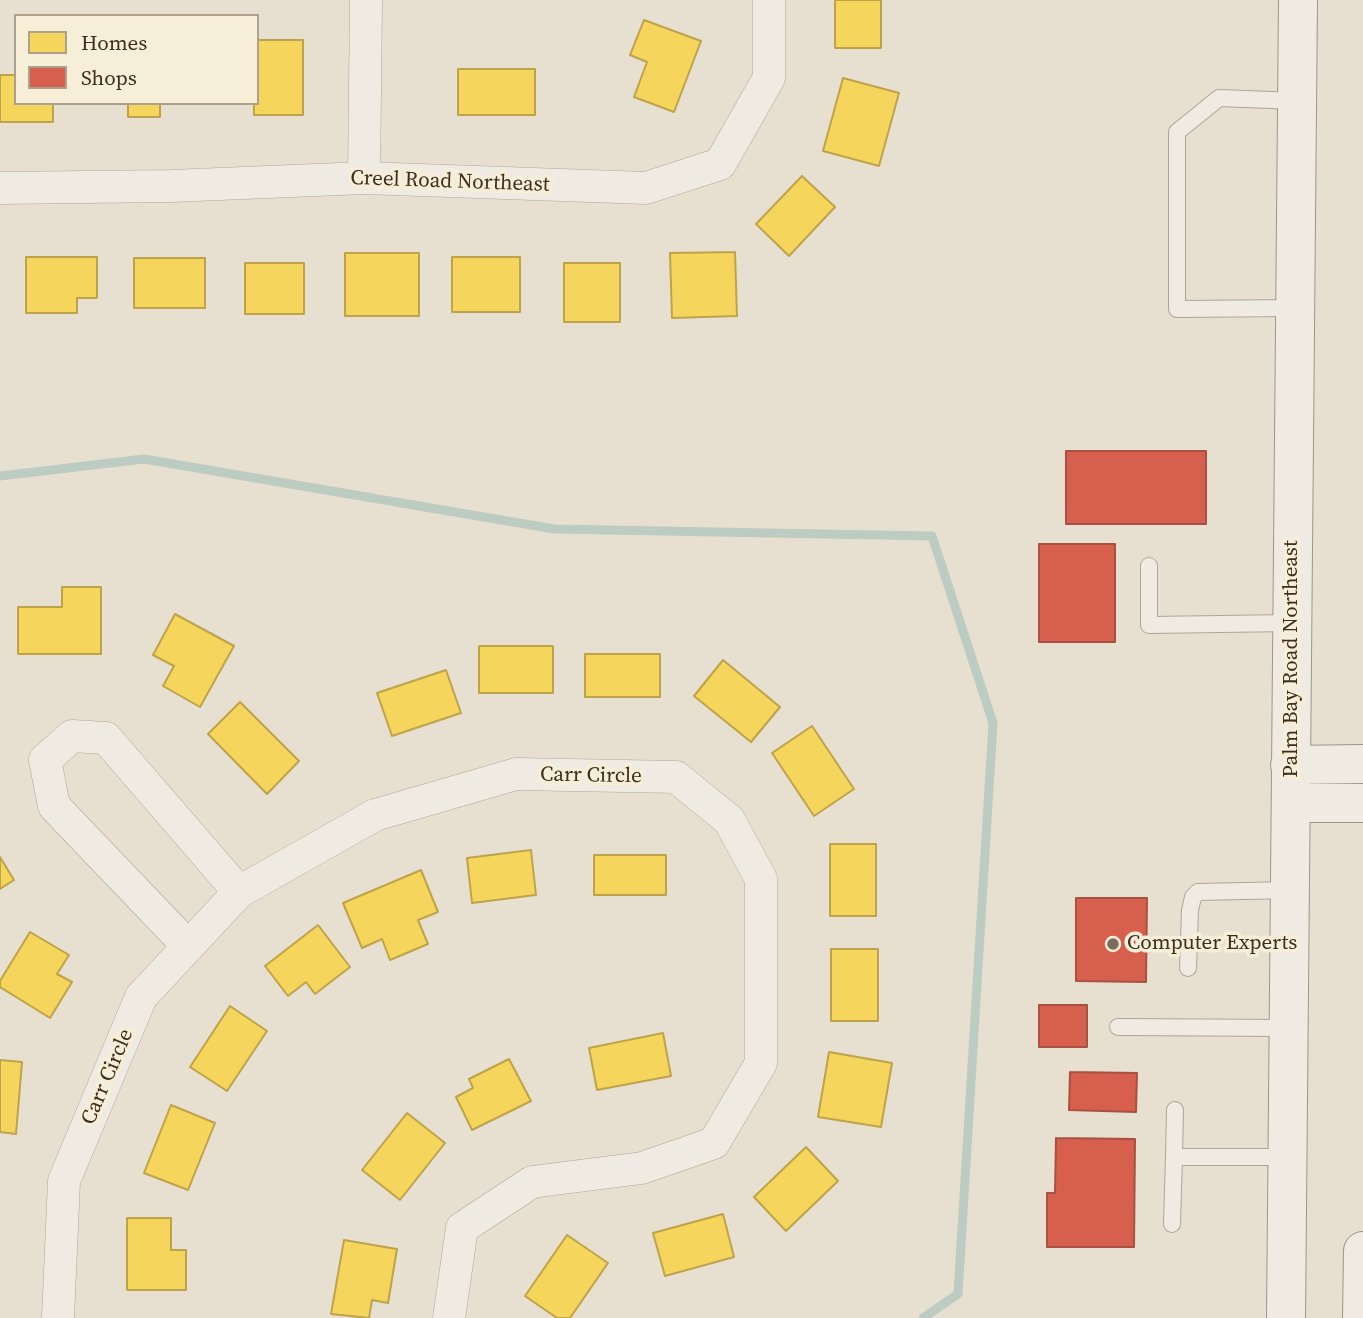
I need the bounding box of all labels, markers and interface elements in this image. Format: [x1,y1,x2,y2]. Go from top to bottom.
legend [14,14,259,105]
text: Homes [81,28,147,57]
text: Shops [81,63,137,92]
street label: Creel Road Northeast [350,166,550,198]
street label: Palm Bay Road Northeast [1279,540,1305,778]
street label: Carr Circle [540,763,642,789]
place label: Computer Experts [1127,931,1297,957]
marker: Computer Experts [1105,936,1121,952]
street label: Carr Circle [77,1025,139,1129]

